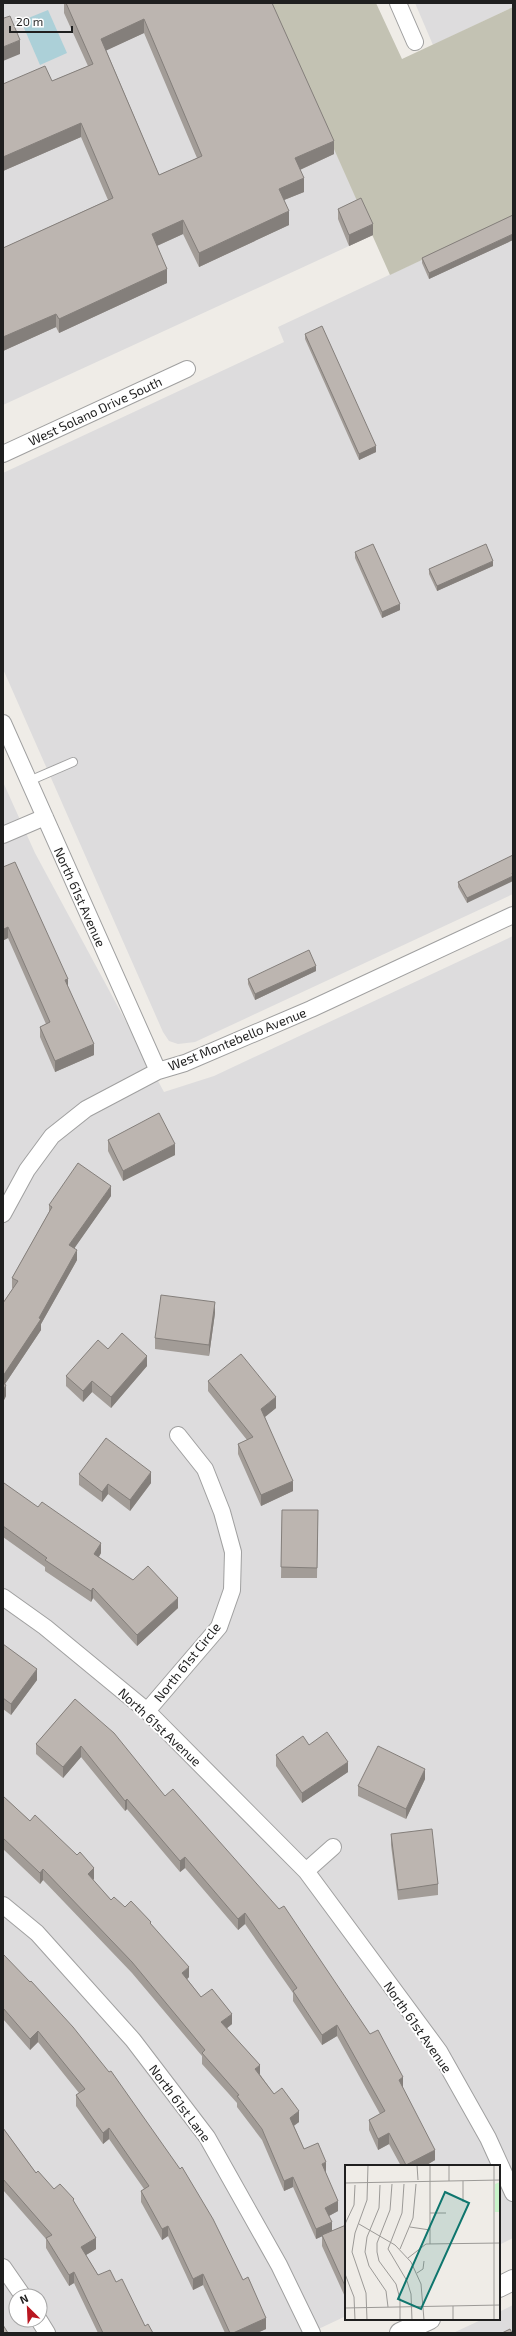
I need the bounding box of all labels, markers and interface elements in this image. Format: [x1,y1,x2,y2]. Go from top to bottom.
scale bar [10,8,72,34]
text: 20 m [16,14,43,28]
street label: West Solano Drive South [26,373,164,449]
street label: North 61st Avenue [51,845,109,949]
street label: West Montebello Avenue [166,1004,308,1074]
street label: North 61st Circle [150,1619,224,1705]
street label: North 61st Avenue [115,1684,205,1770]
street label: North 61st Avenue [381,1978,455,2076]
street label: North 61st Lane [146,2061,214,2145]
inset map [345,2165,500,2320]
north arrow [8,2288,48,2328]
text: N [17,2291,30,2306]

